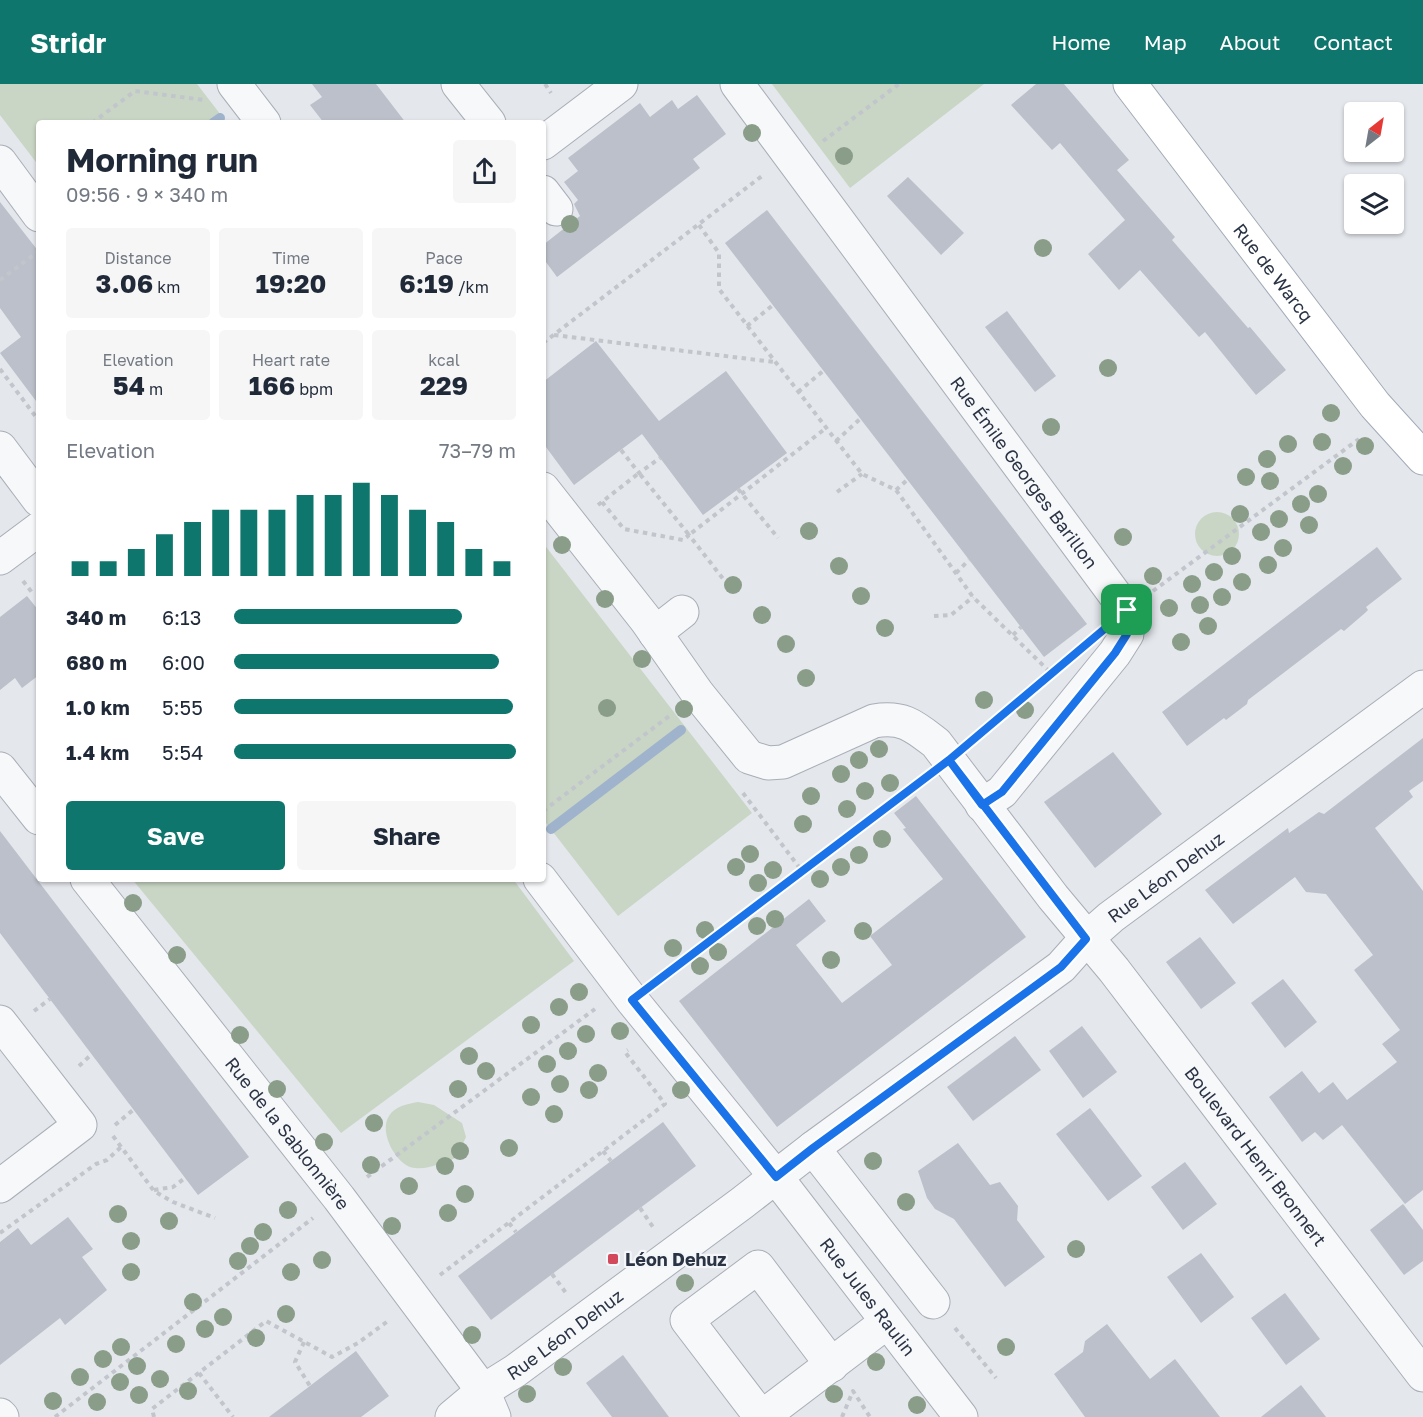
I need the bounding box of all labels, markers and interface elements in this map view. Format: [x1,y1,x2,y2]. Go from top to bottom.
text: Stridr [30,26,106,59]
text: Home [1051,29,1111,55]
text: Map [1144,29,1187,55]
text: About [1220,29,1280,55]
text: Contact [1313,29,1393,55]
north arrow [1344,102,1404,162]
map controls [1344,102,1404,234]
text: Morning run [66,140,258,179]
button: share [453,140,516,203]
button: layers [1344,174,1404,234]
text: 09:56 · 9 × 340 m [66,182,228,206]
street label: Rue de Warcq [1229,219,1318,326]
text: Distance [104,248,172,268]
text: Time [272,248,310,268]
text: Pace [425,248,463,268]
text: 3.06 [96,268,153,299]
text: 19:20 [256,268,326,299]
text: 6:19 [399,268,454,299]
text: km [153,277,180,297]
text: /km [454,277,489,297]
text: Elevation [102,350,174,370]
text: Heart rate [252,350,330,370]
text: kcal [428,350,460,370]
text: 54 [113,370,145,401]
text: 166 [249,370,295,401]
text: 229 [420,370,468,401]
street label: Rue Émile Georges Barillon [946,372,1103,573]
text: m [145,379,163,399]
text: bpm [295,379,333,399]
text: Elevation [66,438,155,462]
text: 73–79 m [439,438,516,462]
pin [1101,584,1152,635]
icon: arrive [1110,593,1143,626]
text: 340 m [66,605,126,629]
text: 6:13 [162,605,202,629]
text: 680 m [66,650,127,674]
text: 6:00 [162,650,205,674]
text: 1.0 km [66,695,130,719]
text: 5:55 [162,695,203,719]
text: 1.4 km [66,740,129,764]
text: 5:54 [162,740,203,764]
button: Save [66,801,285,870]
button: Share [297,801,516,870]
street label: Rue Léon Dehuz [1103,827,1228,927]
street label: Rue de la Sablonnière [221,1053,355,1214]
street label: Boulevard Henri Bronnert [1180,1062,1331,1250]
street label: Rue Jules Raulin [816,1233,921,1360]
place label: Léon Dehuz [625,1248,726,1270]
marker: Léon Dehuz [606,1252,620,1266]
street label: Rue Léon Dehuz [503,1284,627,1384]

